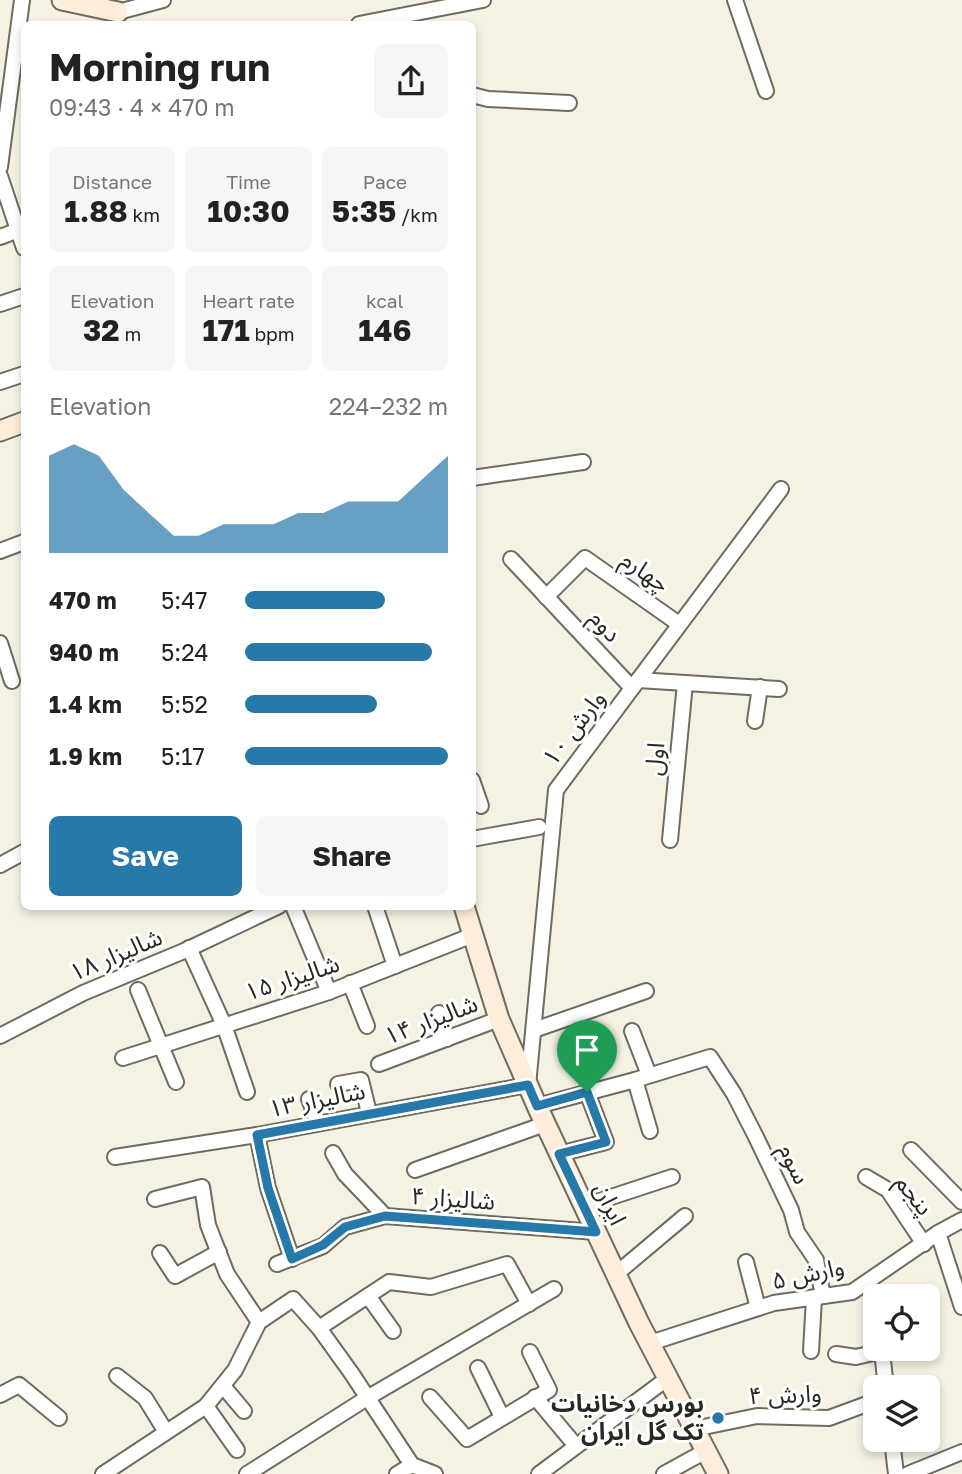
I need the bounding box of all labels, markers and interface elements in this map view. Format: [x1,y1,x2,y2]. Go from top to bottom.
text: Morning run [49,44,270,89]
button: share [374,44,448,118]
text: 09:43 · 4 × 470 m [49,93,235,121]
text: Distance [72,170,152,193]
text: Time [226,170,271,193]
text: Pace [363,170,407,193]
text: 1.88 [64,193,128,229]
text: 10:30 [207,193,290,229]
text: 5:35 [332,193,396,229]
text: km [128,203,160,226]
text: /km [396,203,438,226]
text: Elevation [70,289,154,312]
text: Heart rate [202,289,295,312]
text: kcal [366,289,404,312]
text: 32 [83,312,120,348]
text: 171 [202,312,250,348]
text: 146 [358,312,411,348]
text: m [120,322,141,345]
text: bpm [250,322,295,345]
text: Elevation [49,392,151,420]
text: 224–232 m [329,392,448,420]
street label: چهارم [613,544,676,602]
text: 470 m [49,586,117,614]
text: 5:47 [161,586,207,614]
street label: دوم [580,603,628,651]
text: 940 m [49,638,119,666]
text: 5:24 [161,638,209,666]
street label: وارش ۱۰ [535,684,611,771]
text: 1.4 km [49,690,122,718]
text: 5:52 [161,690,208,718]
street label: اول [638,741,670,777]
text: 1.9 km [49,742,122,770]
text: 5:17 [161,742,205,770]
button: Save [49,816,242,896]
button: Share [256,816,448,896]
street label: شالیزار ۱۸ [65,921,167,987]
street label: شالیزار ۱۵ [241,948,343,1006]
street label: شالیزار ۱۴ [380,988,482,1051]
pin [557,1020,617,1092]
icon: arrive [568,1031,606,1069]
street label: شالیزار ۱۳ [266,1075,368,1123]
street label: سوم [769,1138,818,1191]
street label: پنجم [887,1168,940,1223]
street label: ایران [588,1177,634,1230]
street label: شالیزار ۴ [410,1180,496,1216]
street label: وارش ۵ [769,1251,847,1295]
map controls [863,1284,940,1452]
button: locate [863,1284,940,1361]
button: layers [863,1375,940,1452]
street label: وارش ۴ [748,1378,822,1410]
place label: بورس دخانیات تک گل ایران [551,1388,704,1446]
marker: بورس دخانیات تک گل ایران [710,1410,726,1426]

